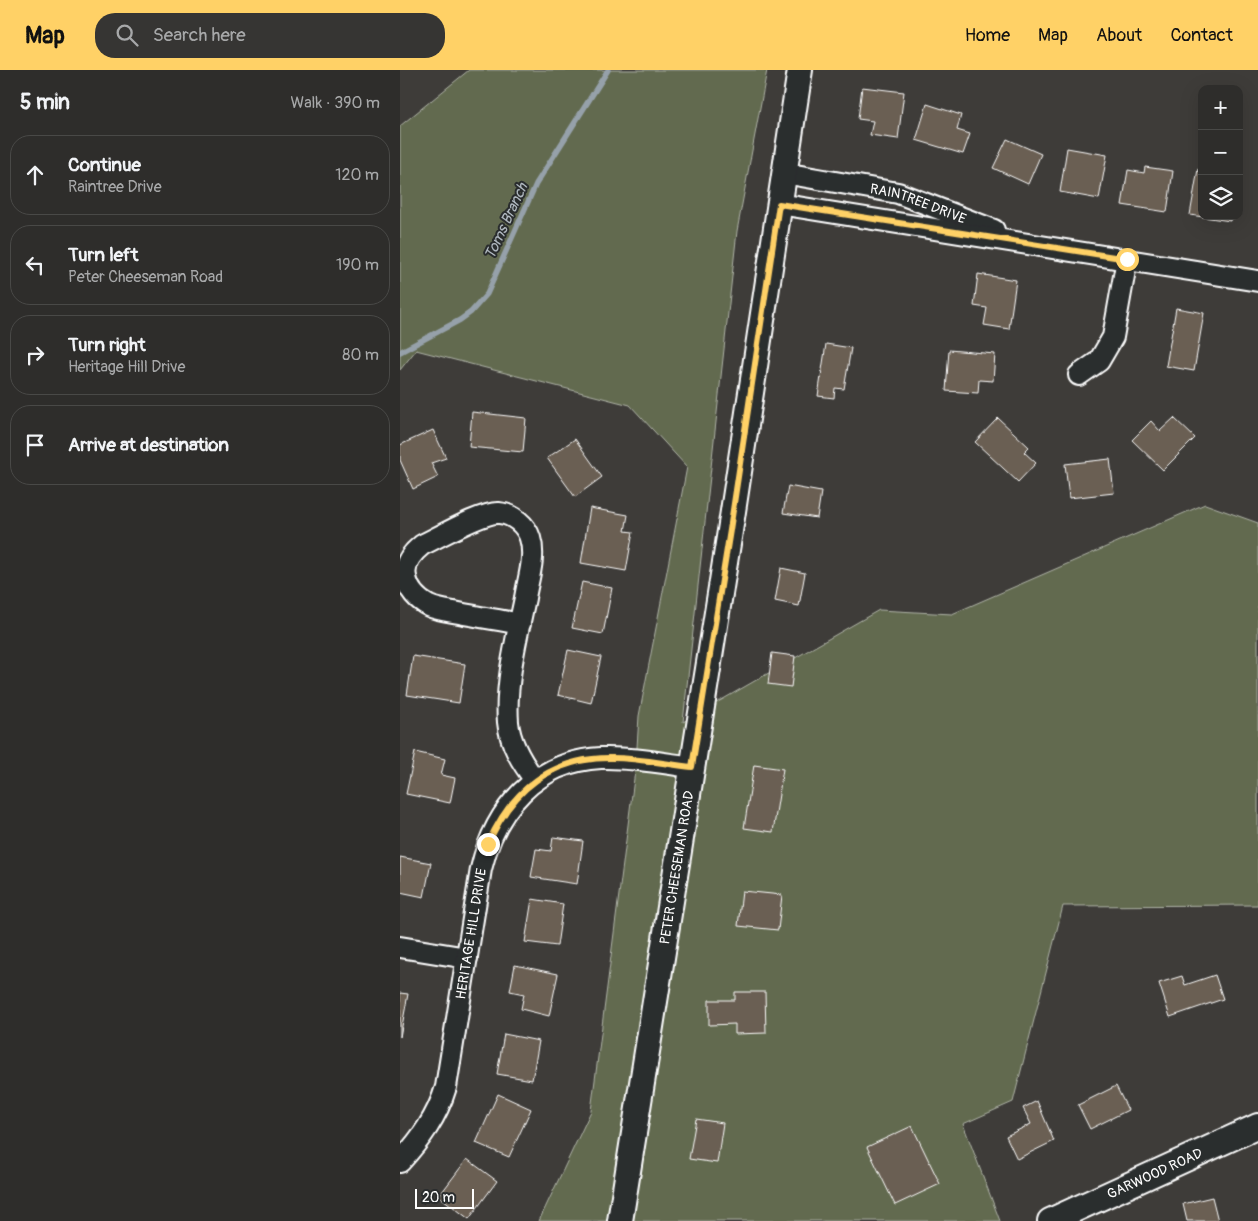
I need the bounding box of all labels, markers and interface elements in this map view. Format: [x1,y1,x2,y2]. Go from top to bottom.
search box [95,13,445,58]
text: Map [25,21,65,50]
icon: search [113,21,141,49]
text: Search here [153,23,246,47]
text: Home [965,24,1010,47]
text: Map [1038,24,1068,47]
text: About [1096,24,1142,47]
text: Contact [1170,24,1233,47]
map controls [1198,85,1243,220]
button: + [1198,85,1243,130]
text: 5 min [20,89,70,116]
text: Walk · 390 m [291,93,380,113]
button: − [1198,130,1243,175]
text: Continue [68,153,141,177]
icon: ahead [21,161,49,189]
text: 120 m [335,165,379,185]
button: layers [1198,175,1243,220]
text: Raintree Drive [68,177,162,197]
water label: Toms Branch [481,179,533,262]
street label: RAINTREE DRIVE [869,180,969,227]
text: Turn left [68,243,138,267]
route start [1116,248,1139,271]
icon: left [21,251,49,279]
text: 190 m [336,255,379,275]
text: Peter Cheeseman Road [68,267,223,287]
text: Turn right [68,333,146,357]
icon: right [21,341,49,369]
text: 80 m [342,345,379,365]
text: Heritage Hill Drive [68,357,185,377]
icon: arrive [21,431,49,459]
text: Arrive at destination [68,433,229,457]
street label: PETER CHEESEMAN ROAD [656,789,698,946]
route end [477,833,500,856]
street label: HERITAGE HILL DRIVE [452,867,490,1001]
street label: GARWOOD ROAD [1104,1144,1205,1203]
scale bar [415,1186,474,1209]
text: 20 m [422,1189,455,1206]

